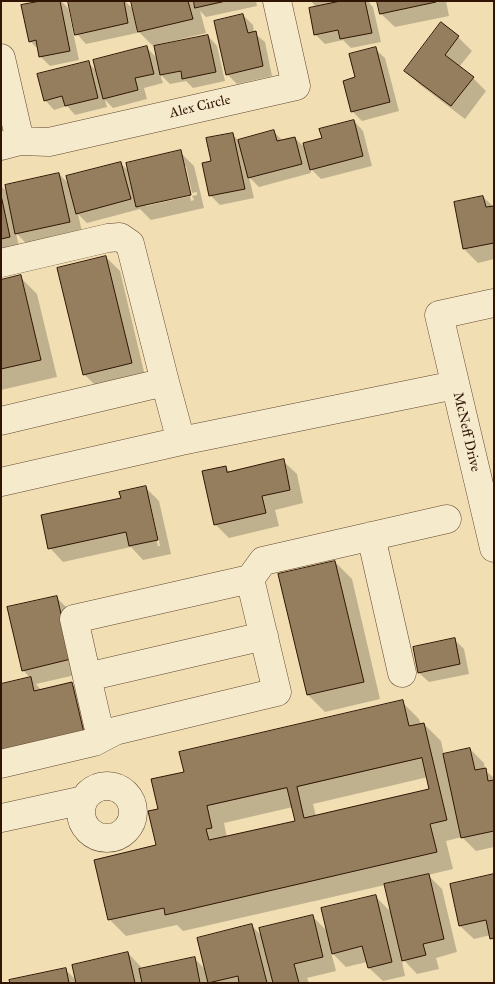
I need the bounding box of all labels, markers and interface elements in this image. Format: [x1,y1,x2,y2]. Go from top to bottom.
street label: Alex Circle [168,92,232,122]
street label: McNeff Drive [449,390,483,474]

